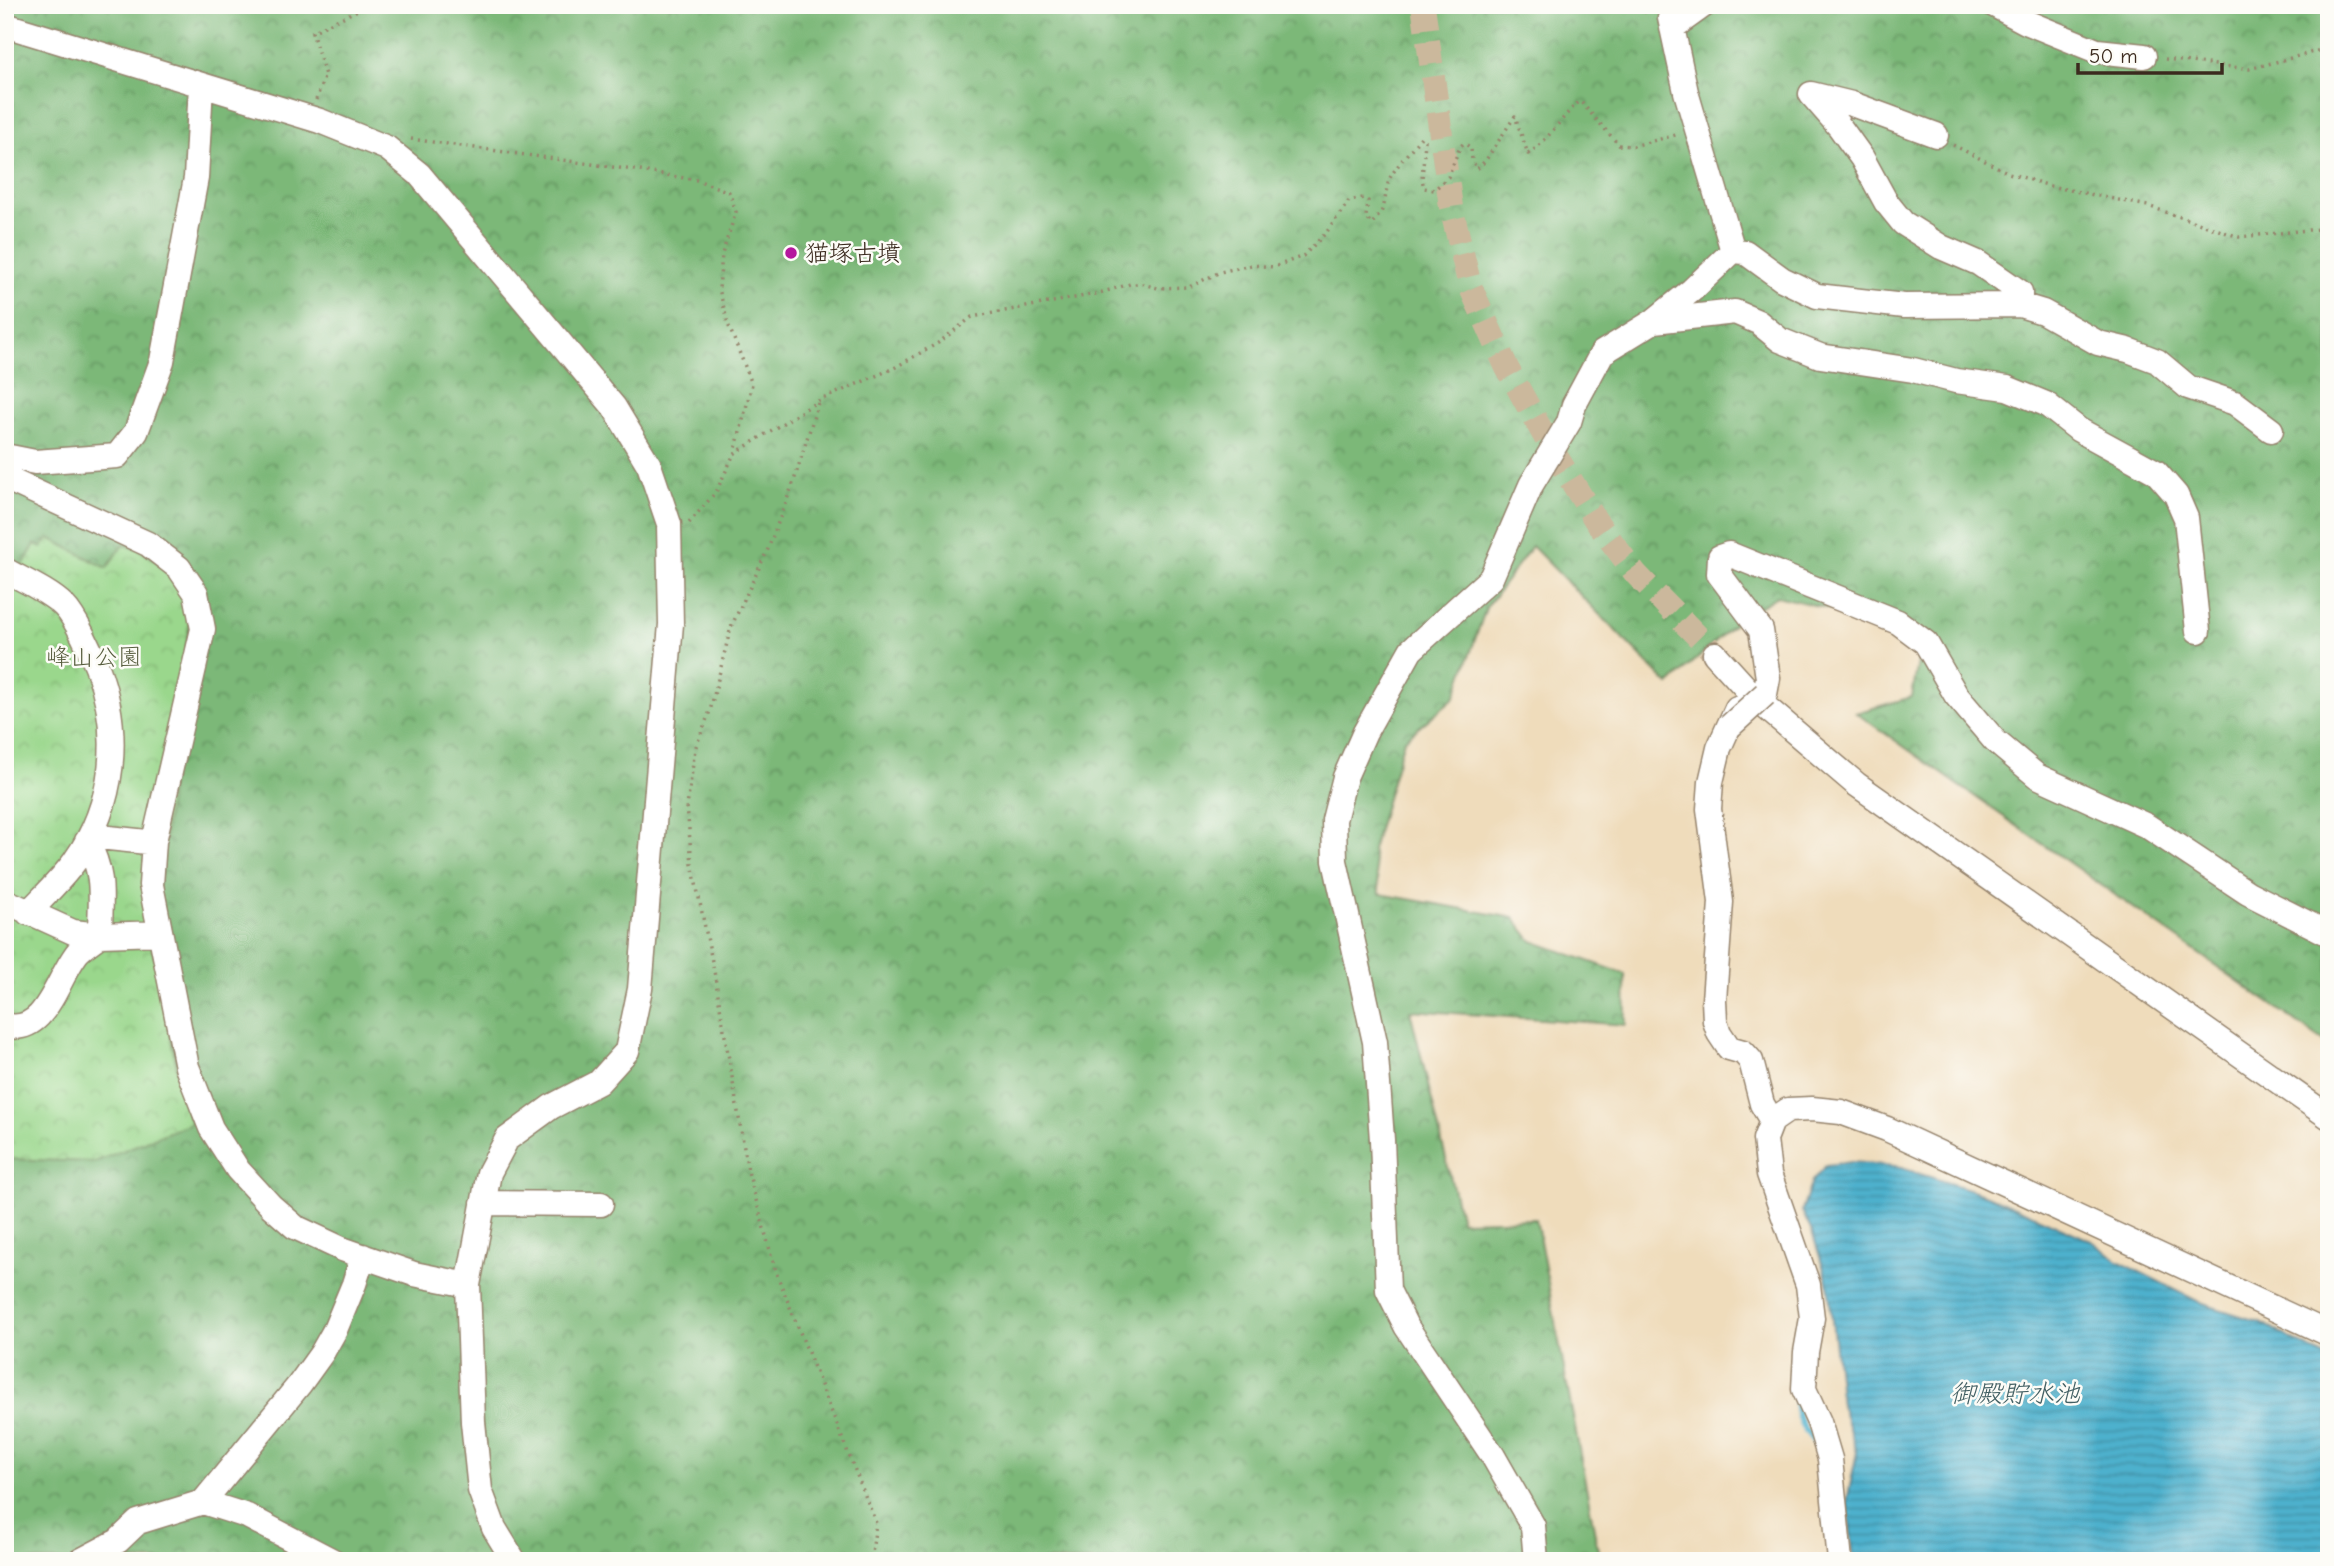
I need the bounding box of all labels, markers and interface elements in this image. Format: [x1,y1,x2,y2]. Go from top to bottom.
scale bar [2078,32,2222,76]
text: 50 m [2089,44,2138,68]
place label: 猫塚古墳 [805,239,901,267]
marker: 猫塚古墳 [783,245,799,261]
park label: 峰山公園 [46,643,142,671]
water label: 御殿貯水池 [1950,1379,2081,1409]

